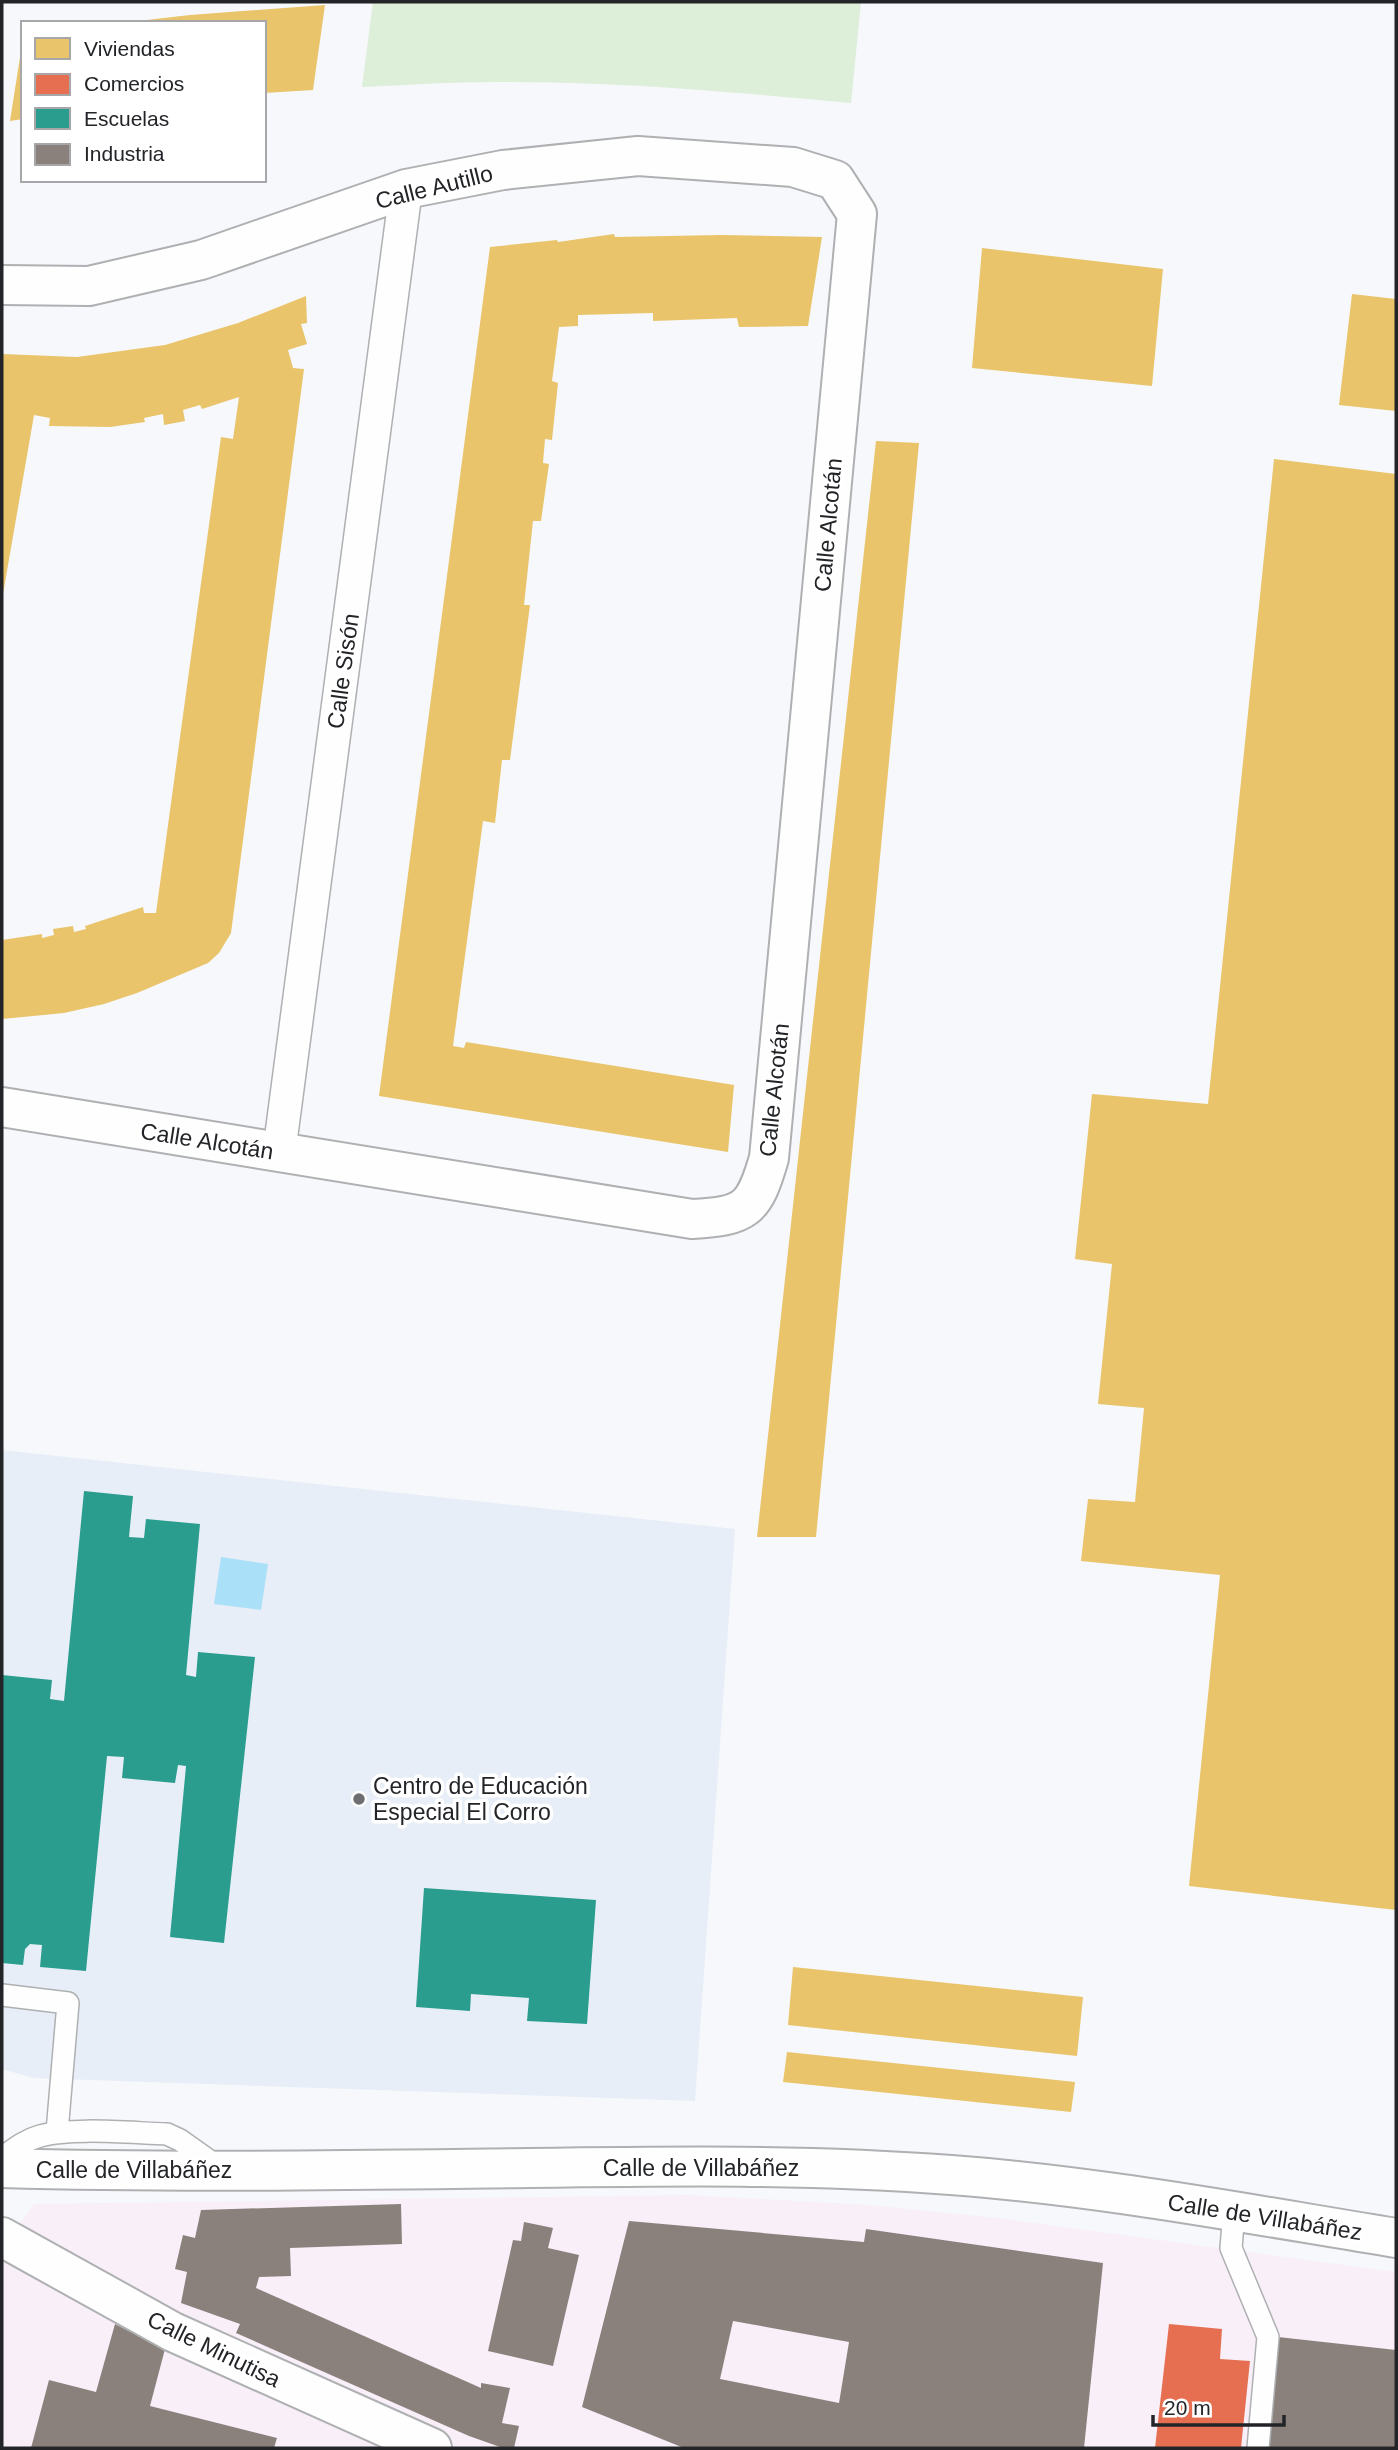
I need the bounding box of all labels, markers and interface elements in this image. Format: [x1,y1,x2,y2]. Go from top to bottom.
legend [21,21,266,182]
text: Viviendas [84,37,175,60]
text: Comercios [84,72,184,95]
text: Escuelas [84,107,169,130]
text: Industria [84,142,165,165]
street label: Calle Autillo [373,160,495,214]
street label: Calle Alcotán [809,457,847,593]
street label: Calle Sisón [322,612,364,730]
street label: Calle Alcotán [754,1022,794,1158]
street label: Calle Alcotán [139,1118,275,1164]
place label: Centro de Educación Especial El Corro [373,1773,588,1825]
marker: Centro de Educación Especial El Corro [351,1791,367,1807]
street label: Calle de Villabáñez [603,2155,799,2181]
street label: Calle de Villabáñez [36,2157,232,2183]
street label: Calle de Villabáñez [1166,2189,1364,2245]
street label: Calle Minutisa [143,2306,285,2392]
scale bar [1153,2384,1284,2428]
text: 20 m [1164,2396,1211,2419]

